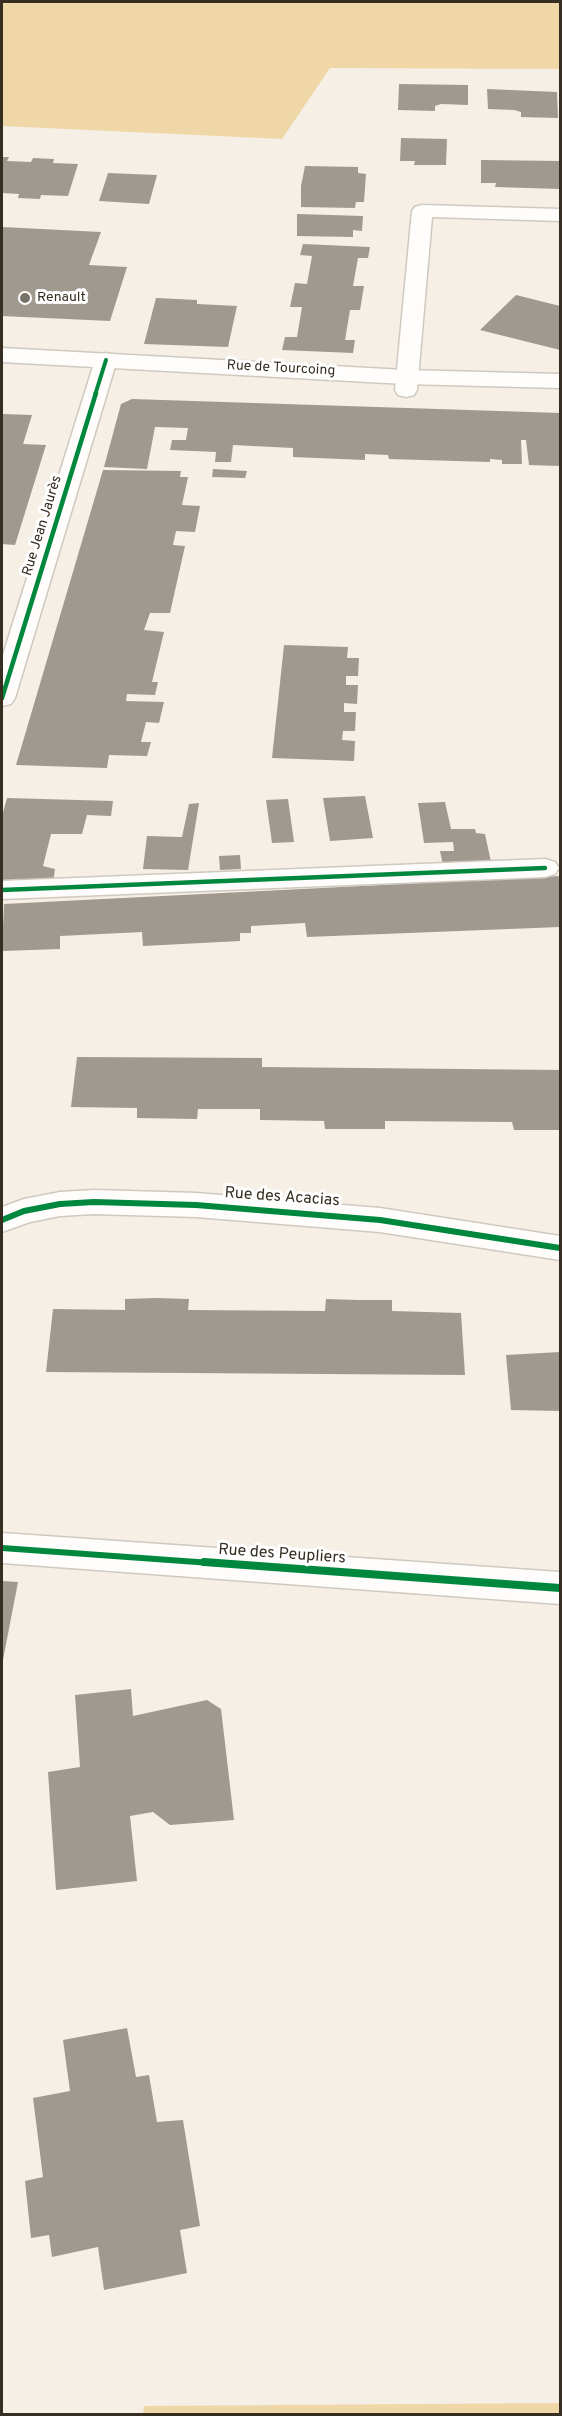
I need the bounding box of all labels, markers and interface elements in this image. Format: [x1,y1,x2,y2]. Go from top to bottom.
place label: Renault [37,290,86,306]
marker: Renault [18,291,32,305]
street label: Rue de Tourcoing [226,358,336,380]
street label: Rue Jean Jaurès [20,474,66,578]
street label: Rue des Acacias [224,1184,340,1212]
street label: Rue des Peupliers [218,1541,346,1569]

